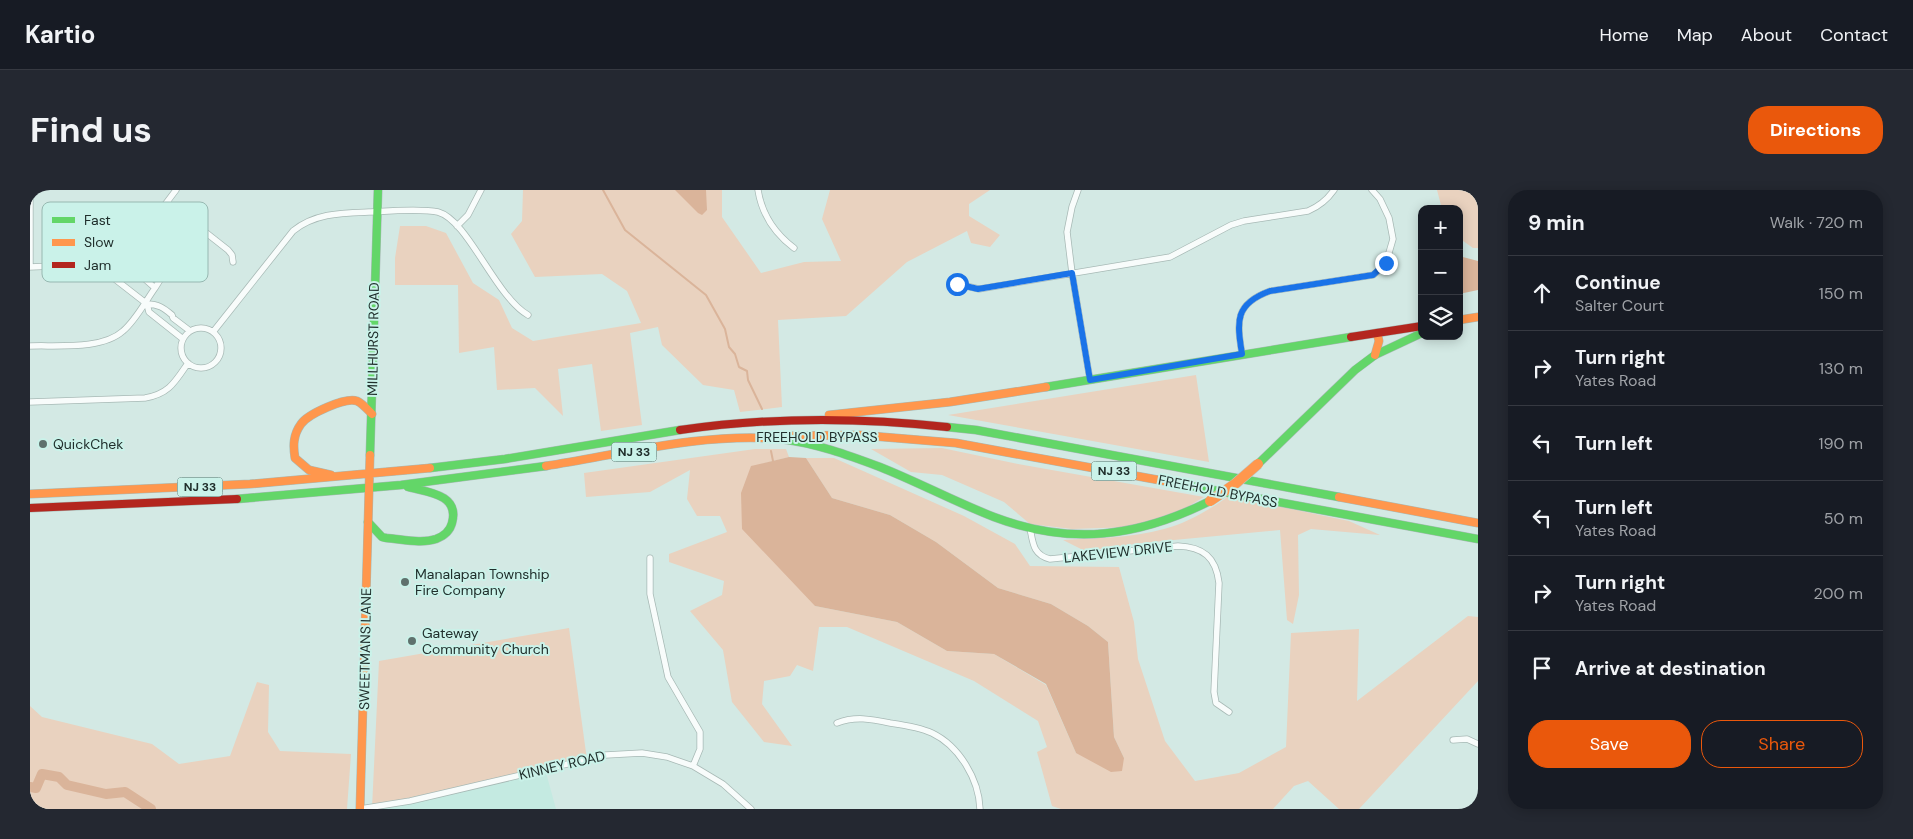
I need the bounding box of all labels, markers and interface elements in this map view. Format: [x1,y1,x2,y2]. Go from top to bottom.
text: Kartio [25,19,95,50]
text: Home [1599,23,1649,47]
text: Map [1677,23,1713,47]
text: About [1741,23,1792,47]
text: Contact [1820,23,1888,47]
button: Directions [1748,106,1883,154]
text: Find us [30,107,152,153]
legend [42,202,208,282]
map controls [1418,205,1463,340]
button: + [1418,205,1463,250]
text: 9 min [1528,209,1585,237]
text: Fast [84,211,111,229]
text: Walk · 720 m [1770,212,1863,233]
text: Slow [84,233,114,251]
button: − [1418,250,1463,295]
route end [1375,252,1398,275]
text: Jam [84,256,111,274]
text: Continue [1575,270,1661,295]
route start [946,273,969,296]
icon: ahead [1528,279,1556,307]
street label: MILLHURST ROAD [363,282,383,396]
text: 150 m [1819,283,1863,304]
button: layers [1418,295,1463,340]
text: Salter Court [1575,295,1664,316]
text: Turn right [1575,345,1665,370]
icon: right [1528,354,1556,382]
text: 130 m [1819,358,1863,379]
text: Yates Road [1575,370,1656,391]
street label: FREEHOLD BYPASS [756,428,878,446]
icon: left [1528,429,1556,457]
text: Turn left [1575,431,1653,456]
text: 190 m [1819,433,1863,454]
place label: QuickChek [53,435,123,453]
marker: QuickChek [37,438,49,450]
road number: NJ 33 [612,442,656,462]
road number: NJ 33 [1092,462,1136,480]
street label: FREEHOLD BYPASS [1157,471,1279,511]
road number: NJ 33 [178,478,222,496]
text: Turn left [1575,495,1653,520]
icon: left [1528,504,1556,532]
text: 50 m [1824,508,1863,529]
text: Yates Road [1575,520,1656,541]
street label: LAKEVIEW DRIVE [1063,537,1173,567]
place label: Manalapan Township Fire Company [415,565,550,599]
text: Turn right [1575,570,1665,595]
marker: Manalapan Township Fire Company [399,576,411,588]
icon: right [1528,579,1556,607]
text: 200 m [1814,583,1863,604]
street label: SWEETMANS LANE [355,588,375,710]
text: Yates Road [1575,595,1656,616]
place label: Gateway Community Church [422,624,549,658]
marker: Gateway Community Church [406,635,418,647]
icon: arrive [1528,654,1556,682]
text: Arrive at destination [1575,656,1766,681]
button: Save [1528,720,1691,768]
button: Share [1701,720,1863,768]
street label: KINNEY ROAD [517,746,607,784]

